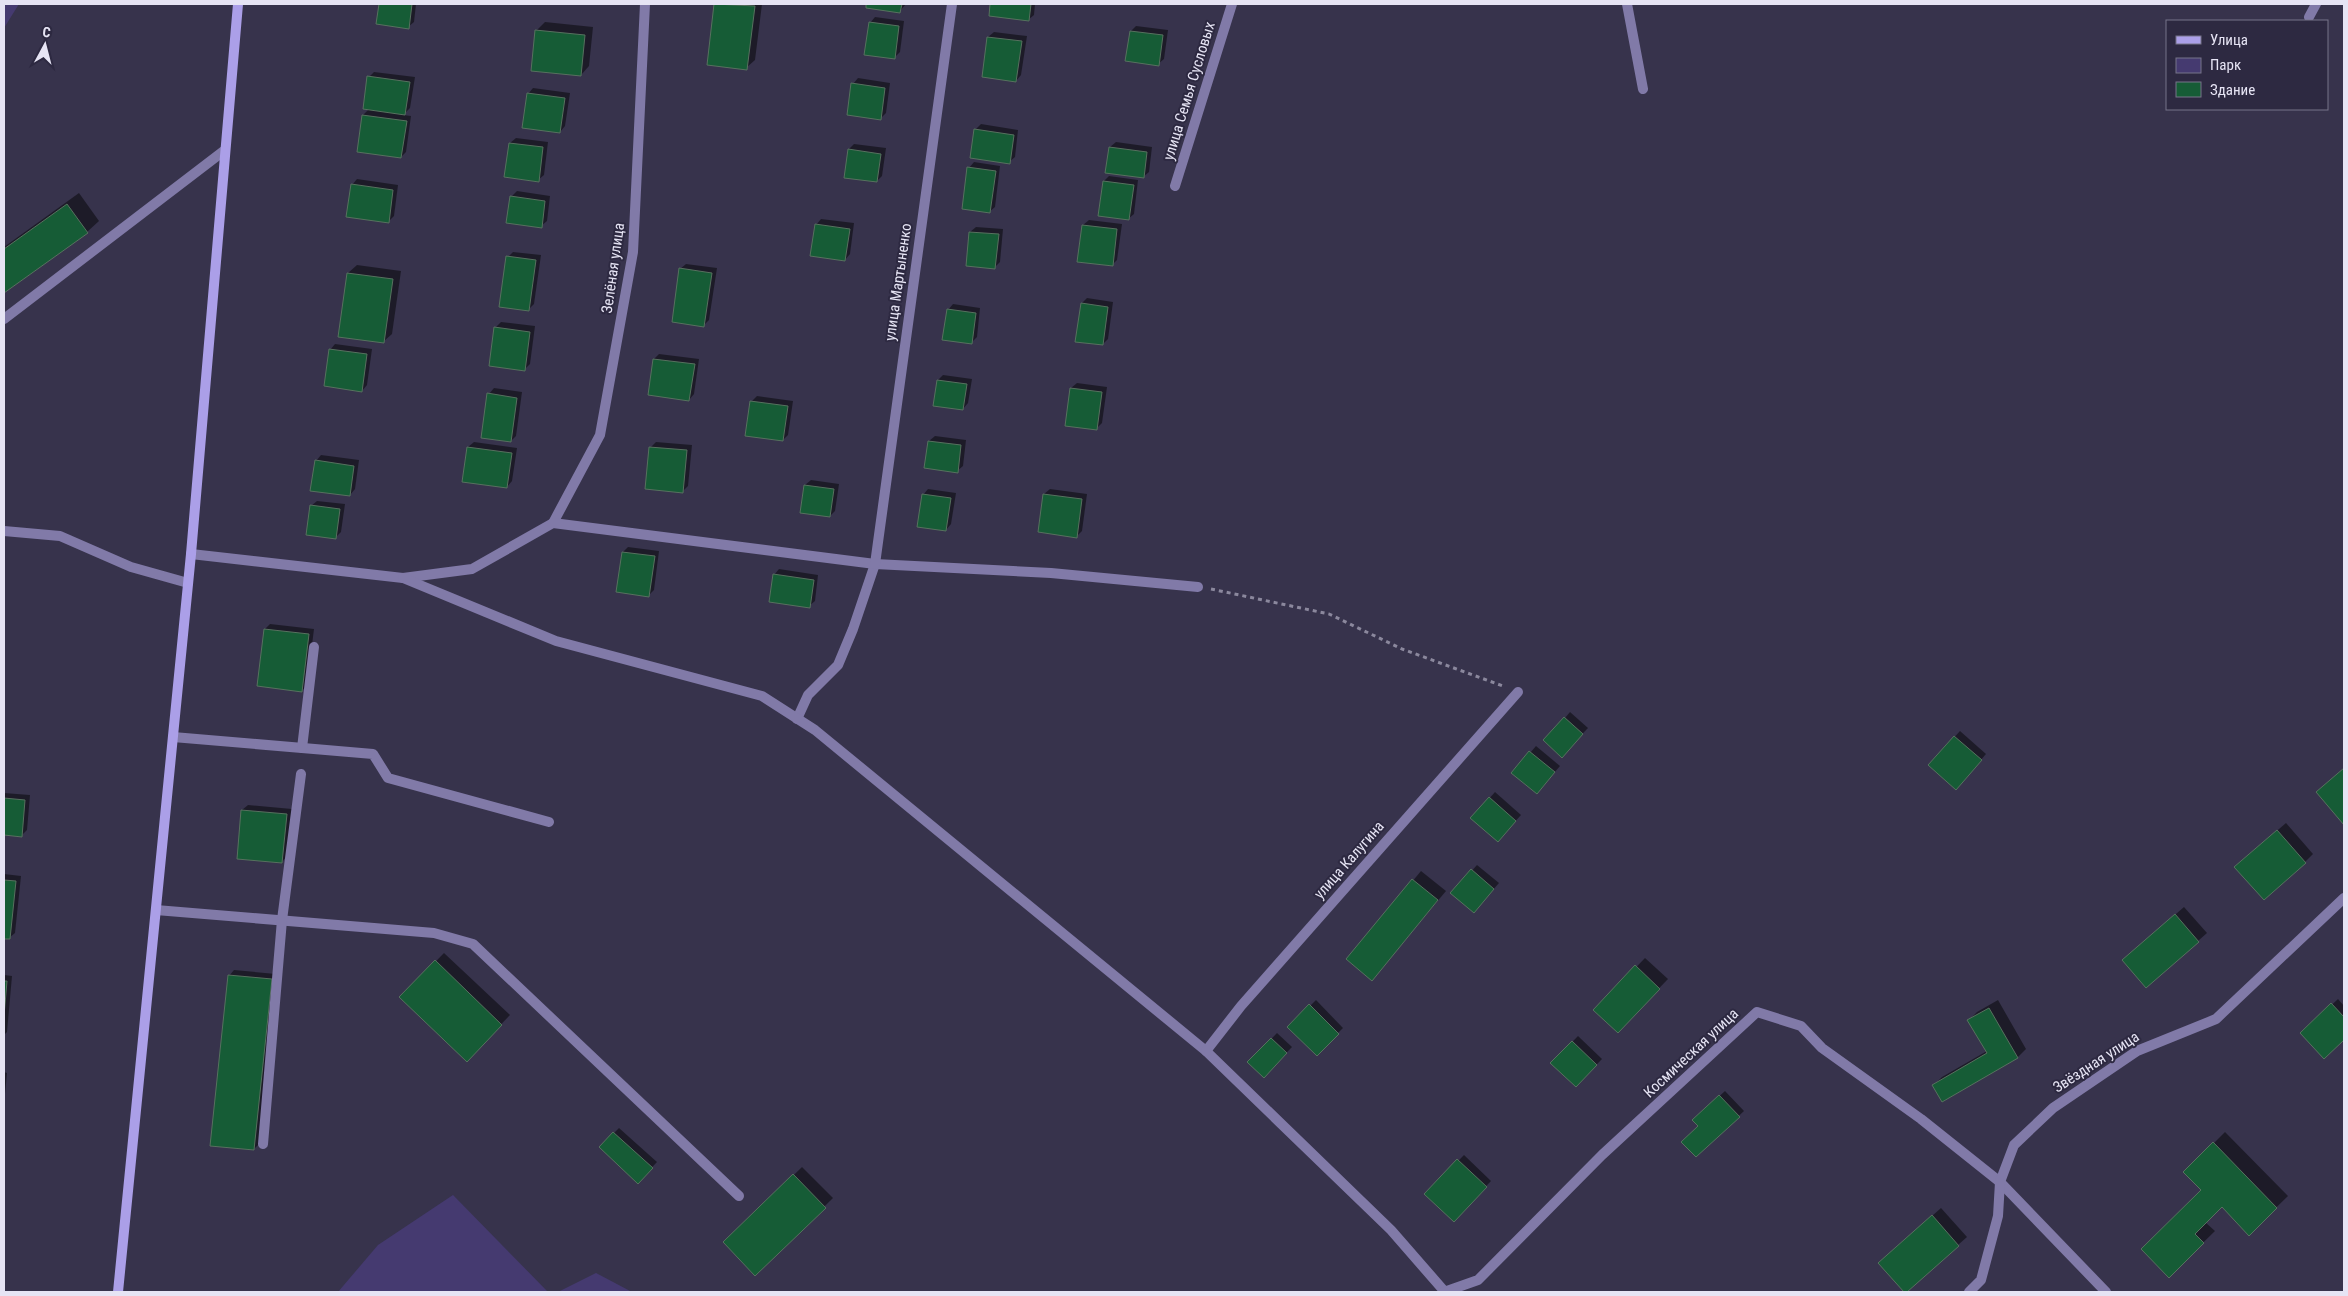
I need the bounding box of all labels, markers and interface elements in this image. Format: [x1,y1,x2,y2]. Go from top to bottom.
street label: улица Семья Сусловых [1159,19,1219,162]
north arrow [20,20,70,70]
legend [2166,20,2328,110]
text: С [42,24,52,41]
text: Улица [2210,31,2248,49]
text: Парк [2210,56,2241,74]
text: Здание [2210,81,2255,99]
street label: Зелёная улица [598,222,628,314]
street label: улица Мартыненко [881,222,915,342]
street label: улица Калугина [1310,817,1388,903]
street label: Космическая улица [1640,1005,1742,1101]
street label: Звёздная улица [2050,1028,2142,1096]

